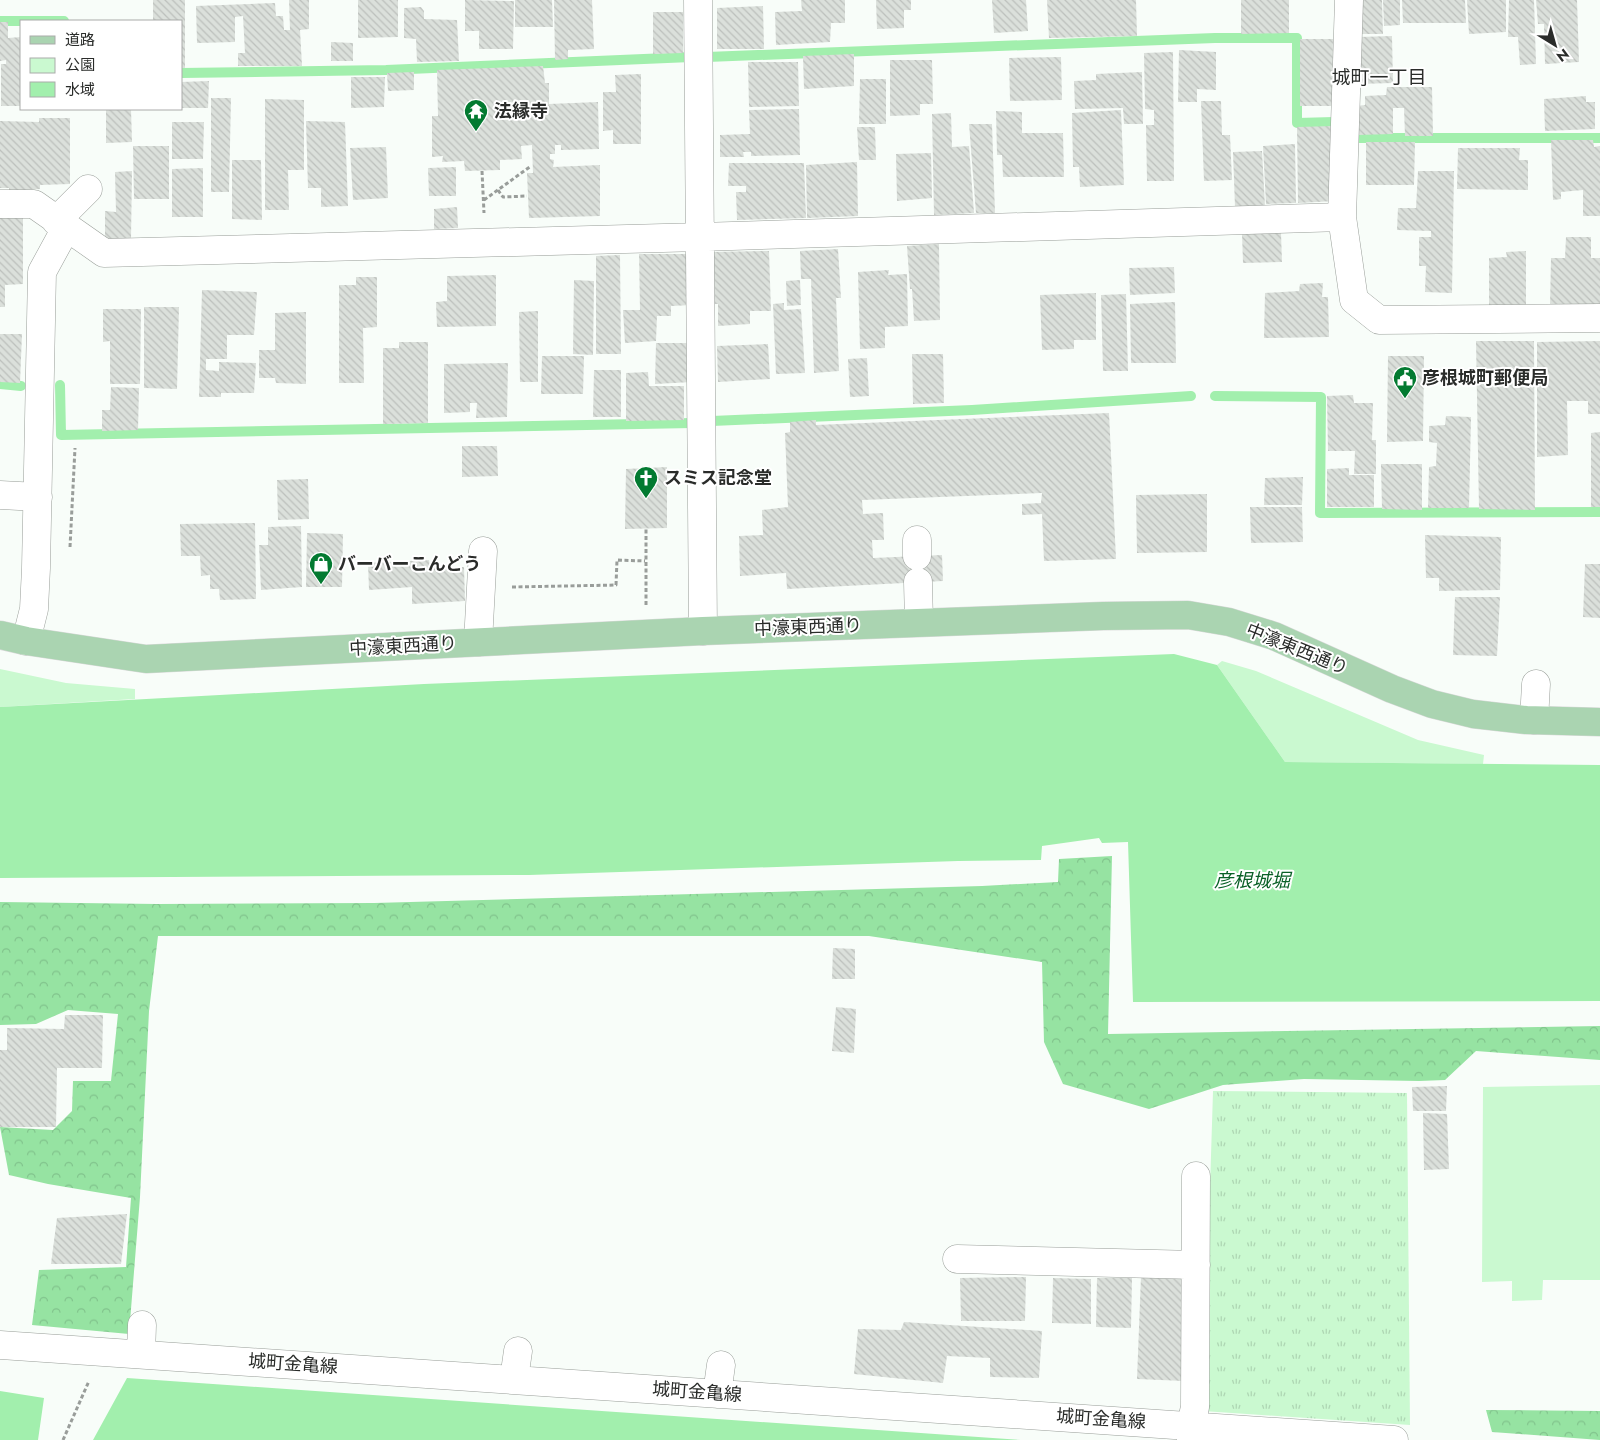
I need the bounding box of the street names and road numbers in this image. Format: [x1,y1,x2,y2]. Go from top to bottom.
street label: 中濠東西通り [754,612,862,642]
street label: 中濠東西通り [1242,617,1352,681]
street label: 中濠東西通り [348,630,458,662]
street label: 城町金亀線 [247,1348,339,1380]
street label: 城町金亀線 [651,1376,743,1408]
street label: 城町金亀線 [1055,1403,1147,1435]

